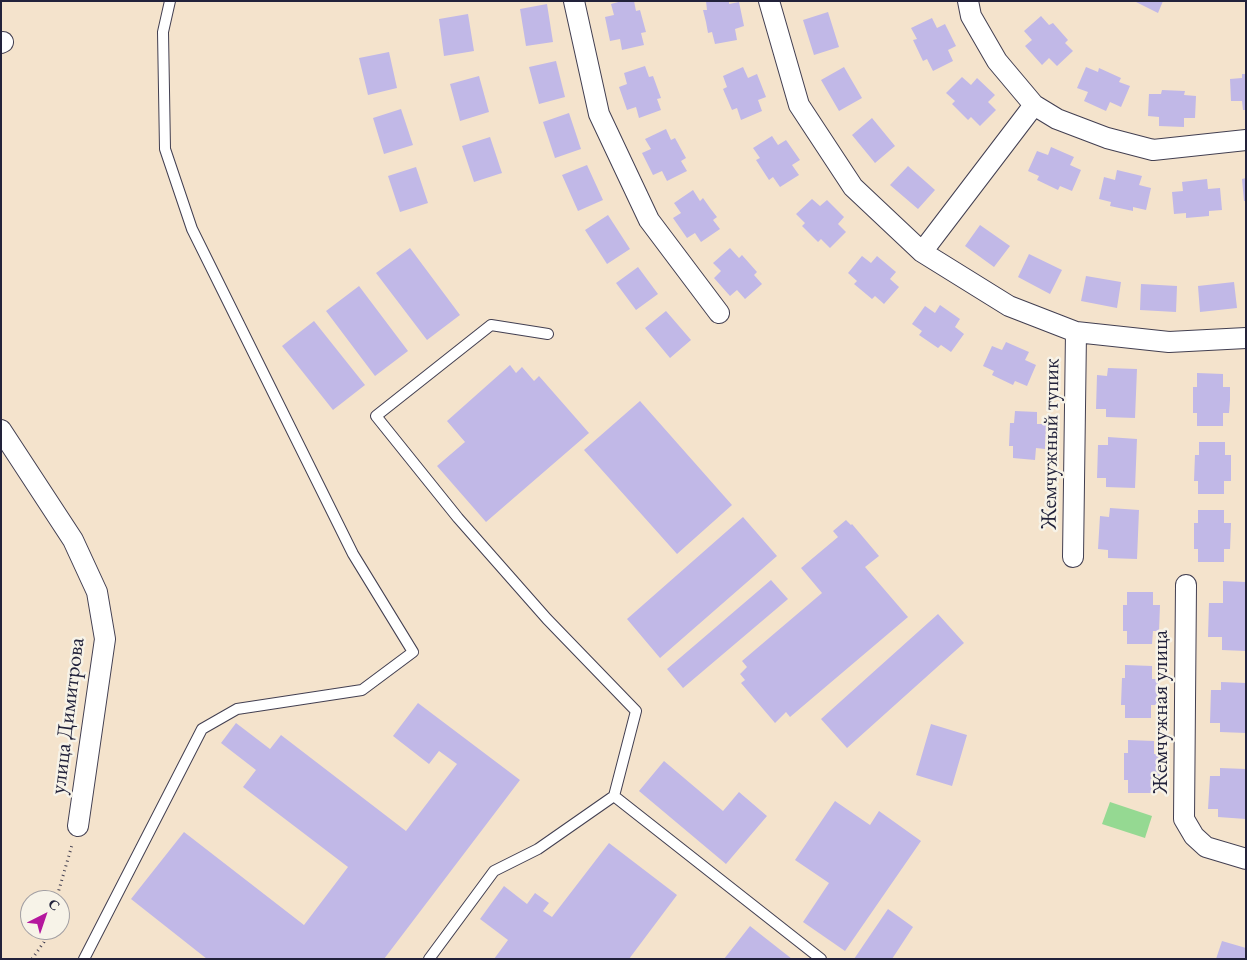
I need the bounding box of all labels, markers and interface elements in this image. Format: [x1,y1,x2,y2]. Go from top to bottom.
street label: Жемчужный тупик [1036,358,1066,530]
street label: Жемчужная улица [1148,630,1174,794]
street label: улица Димитрова [45,636,91,796]
north arrow [20,890,70,940]
text: С [45,894,64,914]

